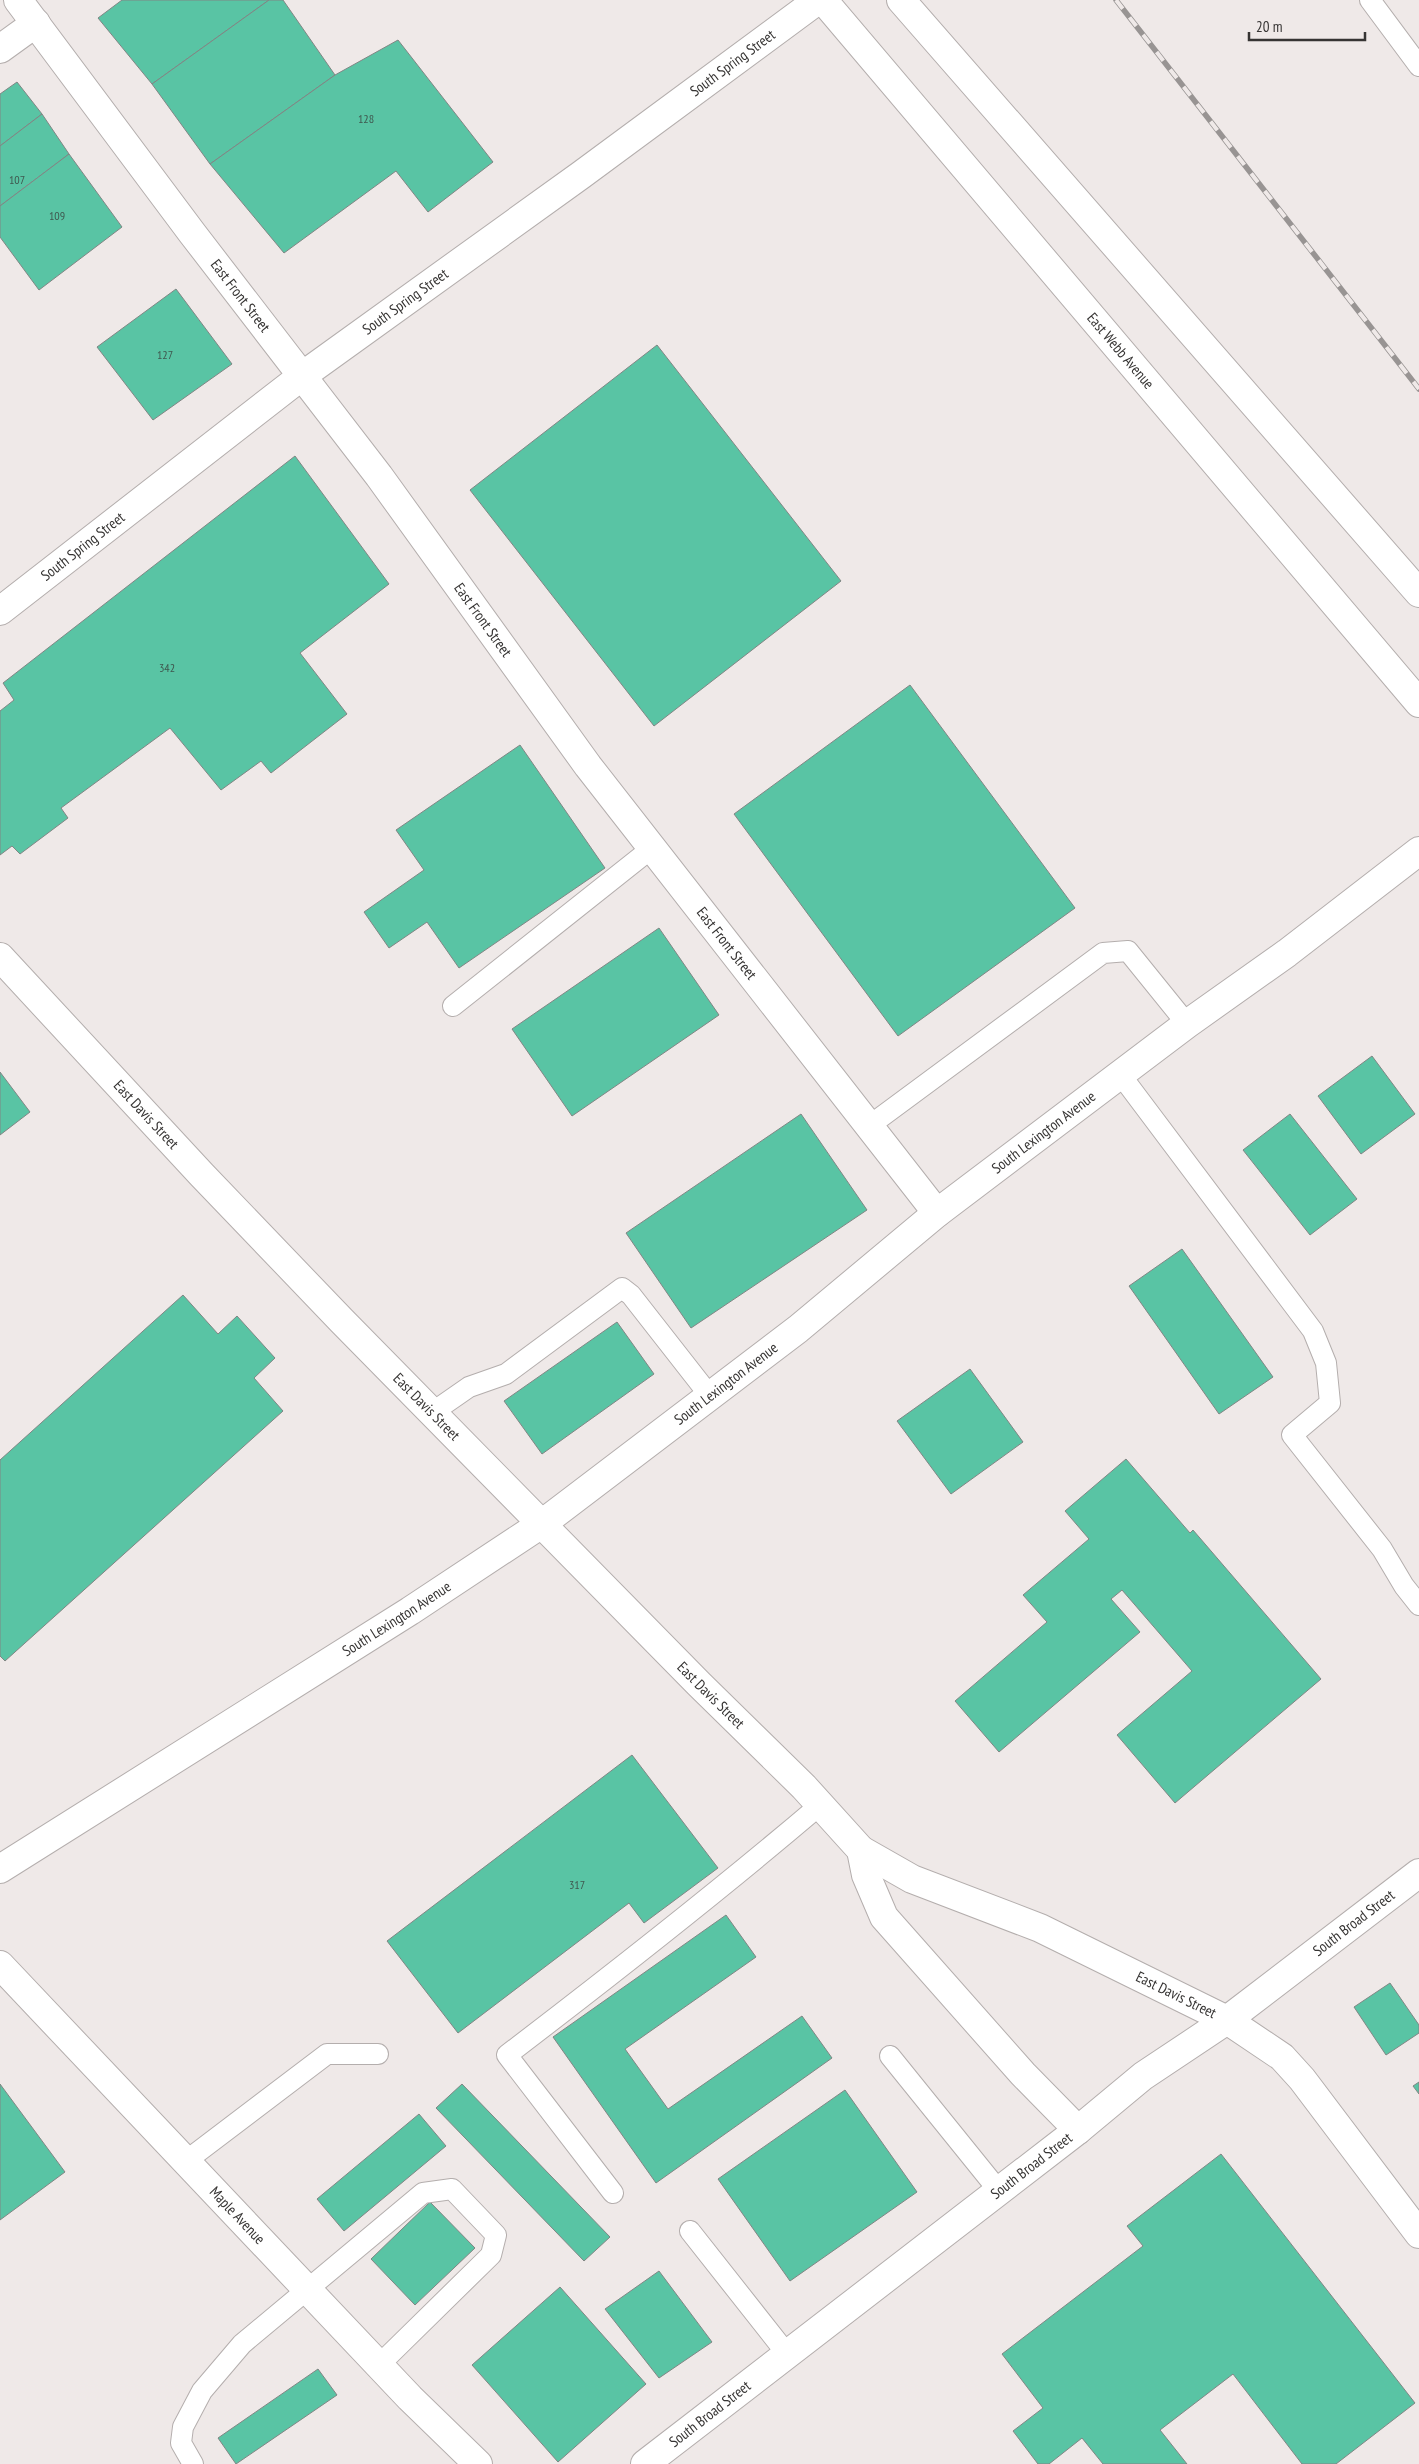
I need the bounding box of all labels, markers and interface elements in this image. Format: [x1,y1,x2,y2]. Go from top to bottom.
scale bar [1249,10,1365,42]
text: 20 m [1256,17,1282,36]
street label: South Spring Street [686,25,779,100]
house number: 128 [358,111,374,126]
house number: 107 [9,172,25,187]
house number: 109 [49,208,65,223]
street label: East Front Street [207,255,275,336]
street label: South Spring Street [358,264,452,338]
street label: East Webb Avenue [1083,308,1159,393]
house number: 127 [157,347,173,362]
street label: South Spring Street [37,508,128,585]
street label: East Front Street [450,579,516,660]
house number: 342 [159,660,175,675]
street label: East Front Street [693,903,761,983]
street label: East Davis Street [110,1076,183,1153]
street label: South Lexington Avenue [988,1087,1099,1177]
street label: South Lexington Avenue [670,1338,781,1429]
street label: East Davis Street [390,1369,464,1444]
street label: South Lexington Avenue [339,1577,454,1660]
street label: East Davis Street [673,1658,749,1732]
house number: 317 [569,1877,585,1892]
street label: South Broad Street [1309,1885,1398,1960]
street label: East Davis Street [1133,1967,1220,2022]
street label: South Broad Street [987,2128,1076,2203]
street label: Maple Avenue [206,2182,269,2248]
street label: South Broad Street [665,2376,754,2451]

